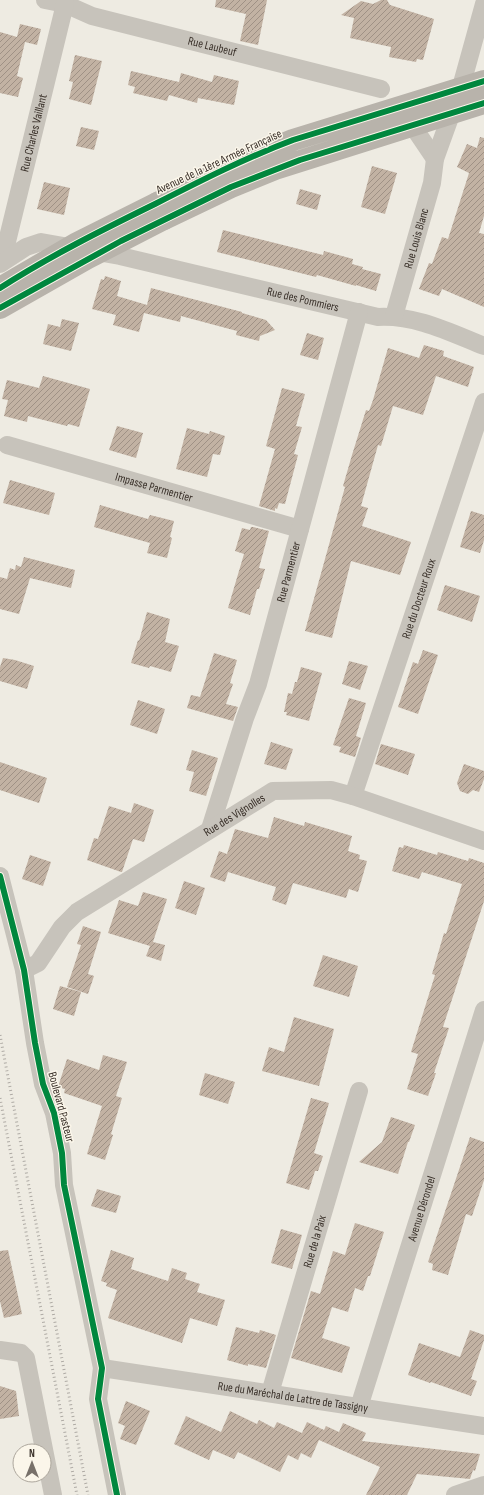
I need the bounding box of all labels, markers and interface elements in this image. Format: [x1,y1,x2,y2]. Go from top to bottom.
street label: Rue Laubeuf [186,33,239,60]
street label: Rue Charles Vaillant [17,92,50,173]
street label: Avenue de la 1ère Armée Française [153,126,284,198]
street label: Rue Louis Blanc [400,206,432,270]
street label: Rue des Pommiers [265,283,340,315]
street label: Impasse Parmentier [114,469,195,506]
street label: Rue Parmentier [273,539,304,604]
street label: Rue du Docteur Roux [398,556,439,641]
street label: Rue des Vignolles [201,790,268,840]
street label: Boulevard Pasteur [44,1070,78,1144]
street label: Avenue Dérondel [404,1174,439,1244]
street label: Rue de la Paix [300,1213,330,1270]
street label: Rue du Maréchal de Lattre de Tassigny [217,1378,369,1416]
north arrow [12,1443,52,1483]
text: N [29,1447,35,1460]

